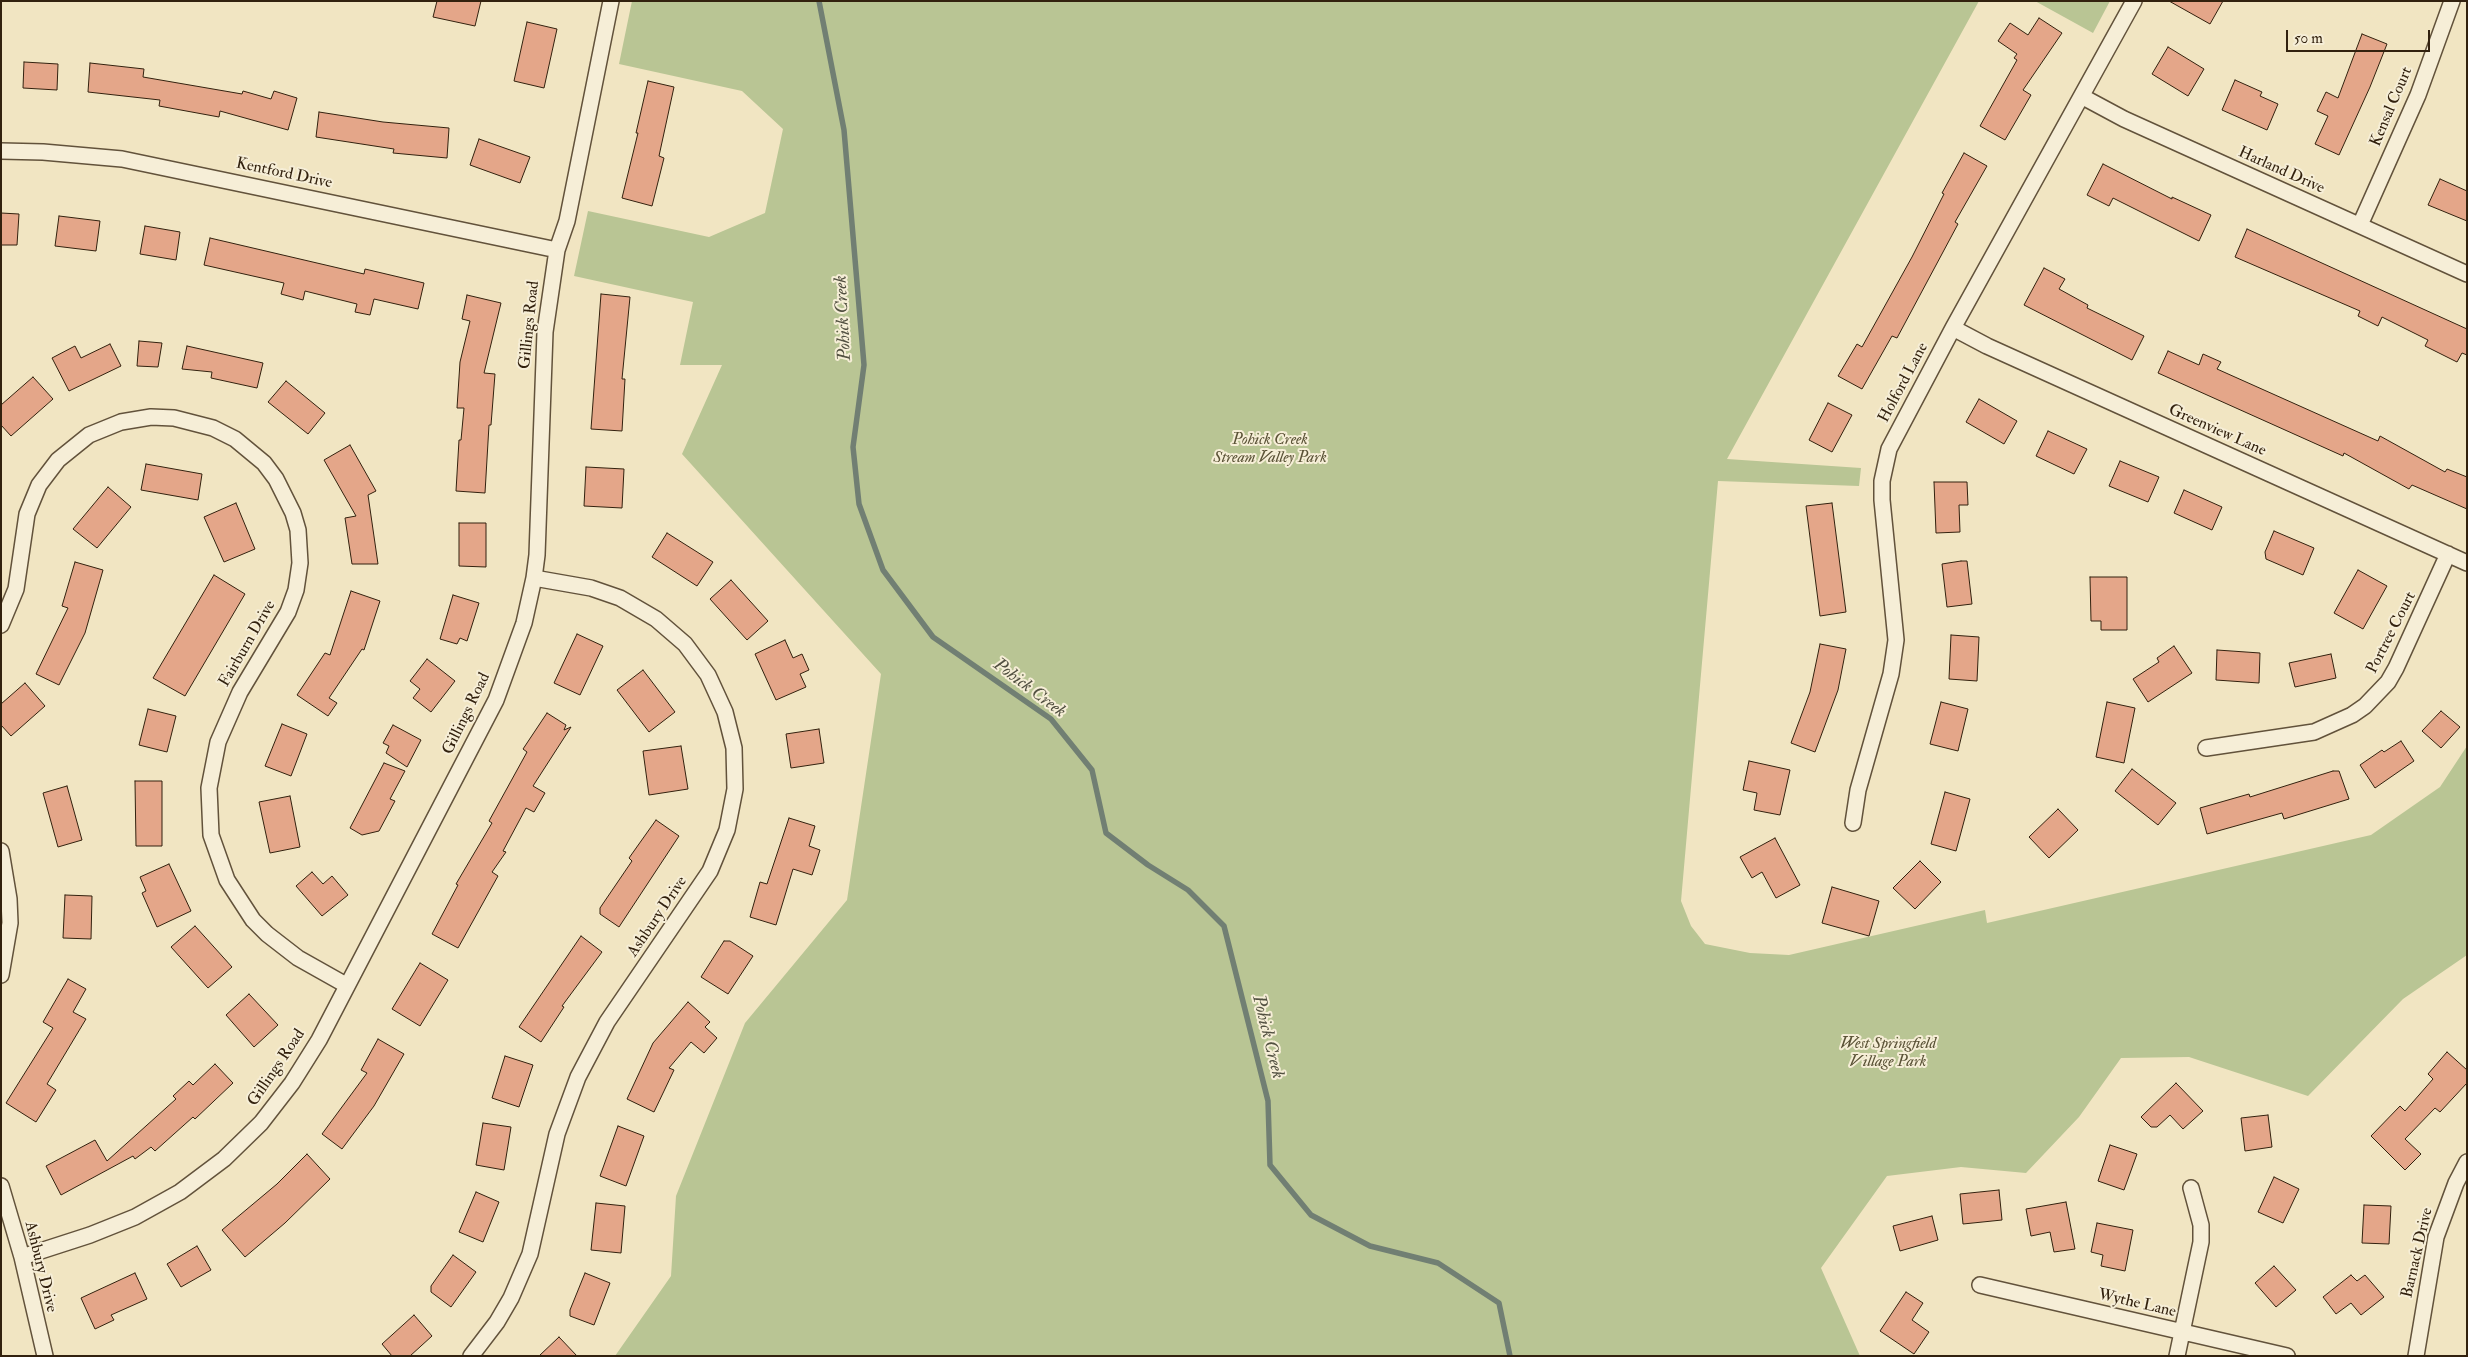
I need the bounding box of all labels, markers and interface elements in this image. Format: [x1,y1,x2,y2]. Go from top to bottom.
scale bar [2288,20,2432,52]
text: 50 m [2294,29,2323,48]
street label: Kensal Court [2367,64,2417,150]
street label: Harland Drive [2235,143,2327,199]
street label: Kentford Drive [234,154,334,194]
water label: Pohick Creek [831,275,857,361]
street label: Gillings Road [516,280,544,370]
street label: Holford Lane [1875,340,1933,426]
street label: Greenview Lane [2165,401,2269,461]
park label: Pohick Creek Stream Valley Park [1213,431,1327,469]
street label: Portree Court [2363,589,2421,677]
street label: Fairburn Drive [216,597,280,691]
water label: Pohick Creek [988,655,1070,723]
street label: Gillings Road [439,670,495,758]
street label: Ashbury Drive [624,873,692,961]
water label: Pohick Creek [1246,993,1288,1081]
street label: Gillings Road [244,1026,310,1110]
park label: West Springfield Village Park [1840,1035,1936,1073]
street label: Barnack Drive [2398,1206,2438,1300]
street label: Ashbury Drive [19,1220,61,1314]
street label: Wythe Lane [2096,1286,2178,1322]

